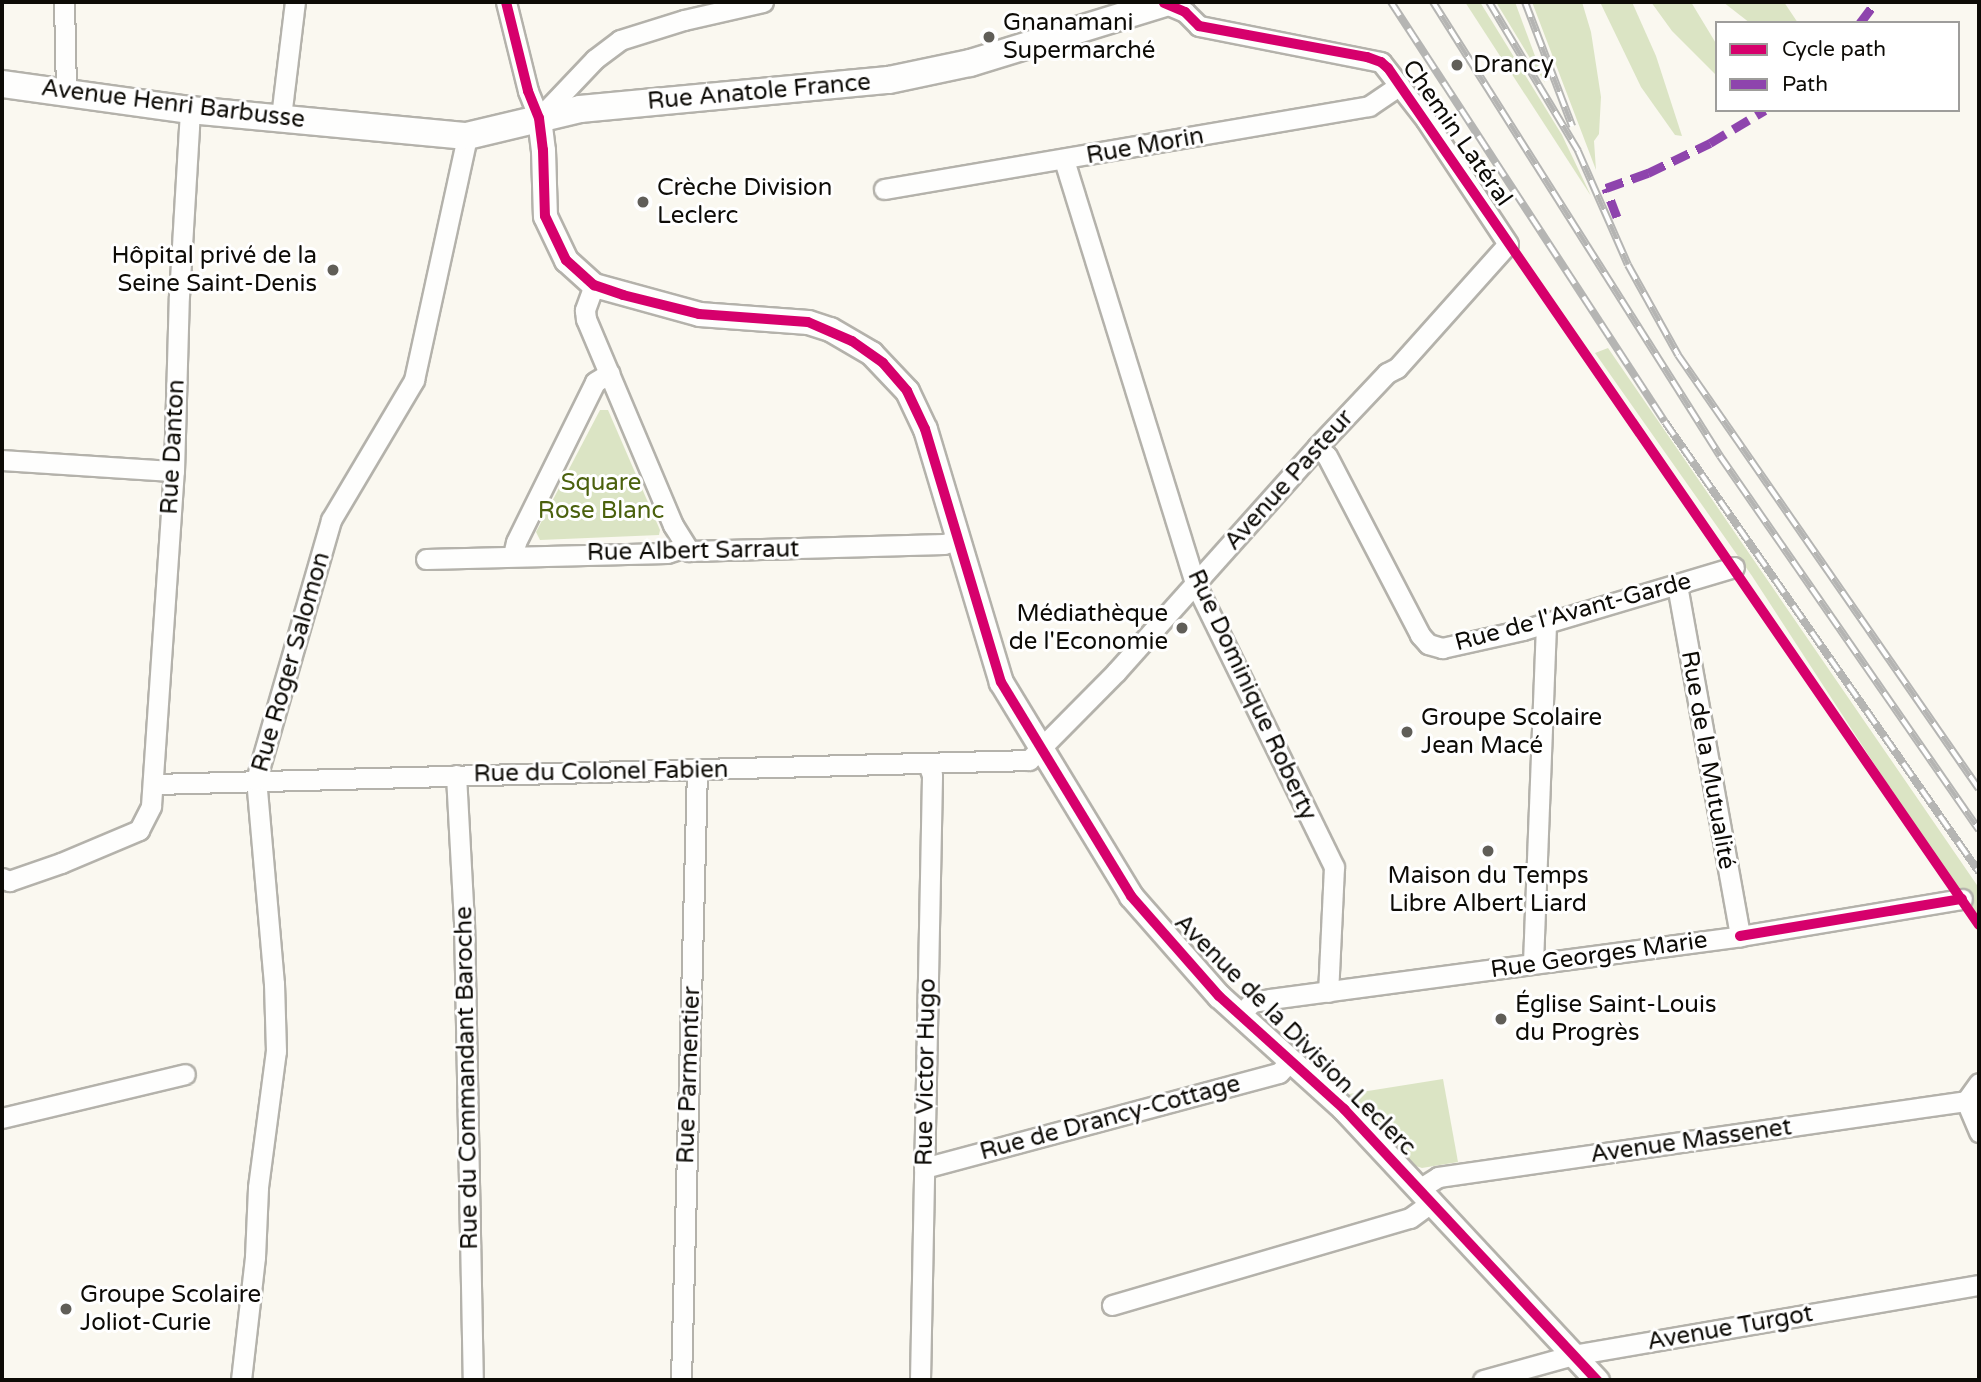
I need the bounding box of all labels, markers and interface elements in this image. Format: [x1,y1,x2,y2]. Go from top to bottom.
place label: Gnanamani Supermarché [1003,9,1155,65]
legend [1715,21,1960,112]
marker: Gnanamani Supermarché [981,29,997,45]
text: Cycle path [1782,37,1886,62]
place label: Drancy [1473,51,1554,79]
street label: Chemin Latéral [1396,54,1518,212]
marker: Drancy [1447,55,1467,75]
street label: Rue Anatole France [646,68,872,116]
text: Path [1782,72,1828,97]
street label: Avenue Henri Barbusse [40,74,306,134]
street label: Rue Morin [1084,122,1206,170]
place label: Crèche Division Leclerc [657,174,832,230]
marker: Crèche Division Leclerc [635,194,651,210]
place label: Hôpital privé de la Seine Saint-Denis [112,242,317,298]
marker: Hôpital privé de la Seine Saint-Denis [323,260,343,280]
street label: Rue Danton [155,379,191,515]
street label: Avenue Pasteur [1218,404,1360,556]
park label: Square Rose Blanc [538,469,664,525]
street label: Rue Albert Sarraut [587,535,799,567]
street label: Rue Roger Salomon [246,549,336,775]
street label: Rue Dominique Roberty [1181,565,1323,825]
street label: Rue de l'Avant-Garde [1452,567,1694,657]
place label: Médiathèque de l'Economie [1009,600,1168,656]
marker: Médiathèque de l'Economie [1174,620,1190,636]
street label: Rue de la Mutualité [1675,648,1741,872]
place label: Groupe Scolaire Jean Macé [1421,704,1602,760]
marker: Groupe Scolaire Jean Macé [1399,724,1415,740]
street label: Rue du Colonel Fabien [473,755,729,789]
marker: Maison du Temps Libre Albert Liard [1480,843,1496,859]
place label: Maison du Temps Libre Albert Liard [1388,862,1588,918]
street label: Rue du Commandant Baroche [450,906,484,1250]
street label: Avenue de la Division Leclerc [1168,908,1422,1162]
street label: Rue Georges Marie [1489,926,1709,984]
street label: Rue Victor Hugo [910,978,942,1166]
street label: Rue Parmentier [672,986,706,1164]
place label: Église Saint-Louis du Progrès [1515,991,1716,1047]
marker: Église Saint-Louis du Progrès [1493,1011,1509,1027]
street label: Rue de Drancy-Cottage [977,1069,1243,1167]
street label: Avenue Massenet [1589,1113,1793,1169]
place label: Groupe Scolaire Joliot-Curie [80,1281,261,1337]
street label: Avenue Turgot [1645,1299,1815,1357]
marker: Groupe Scolaire Joliot-Curie [58,1301,74,1317]

